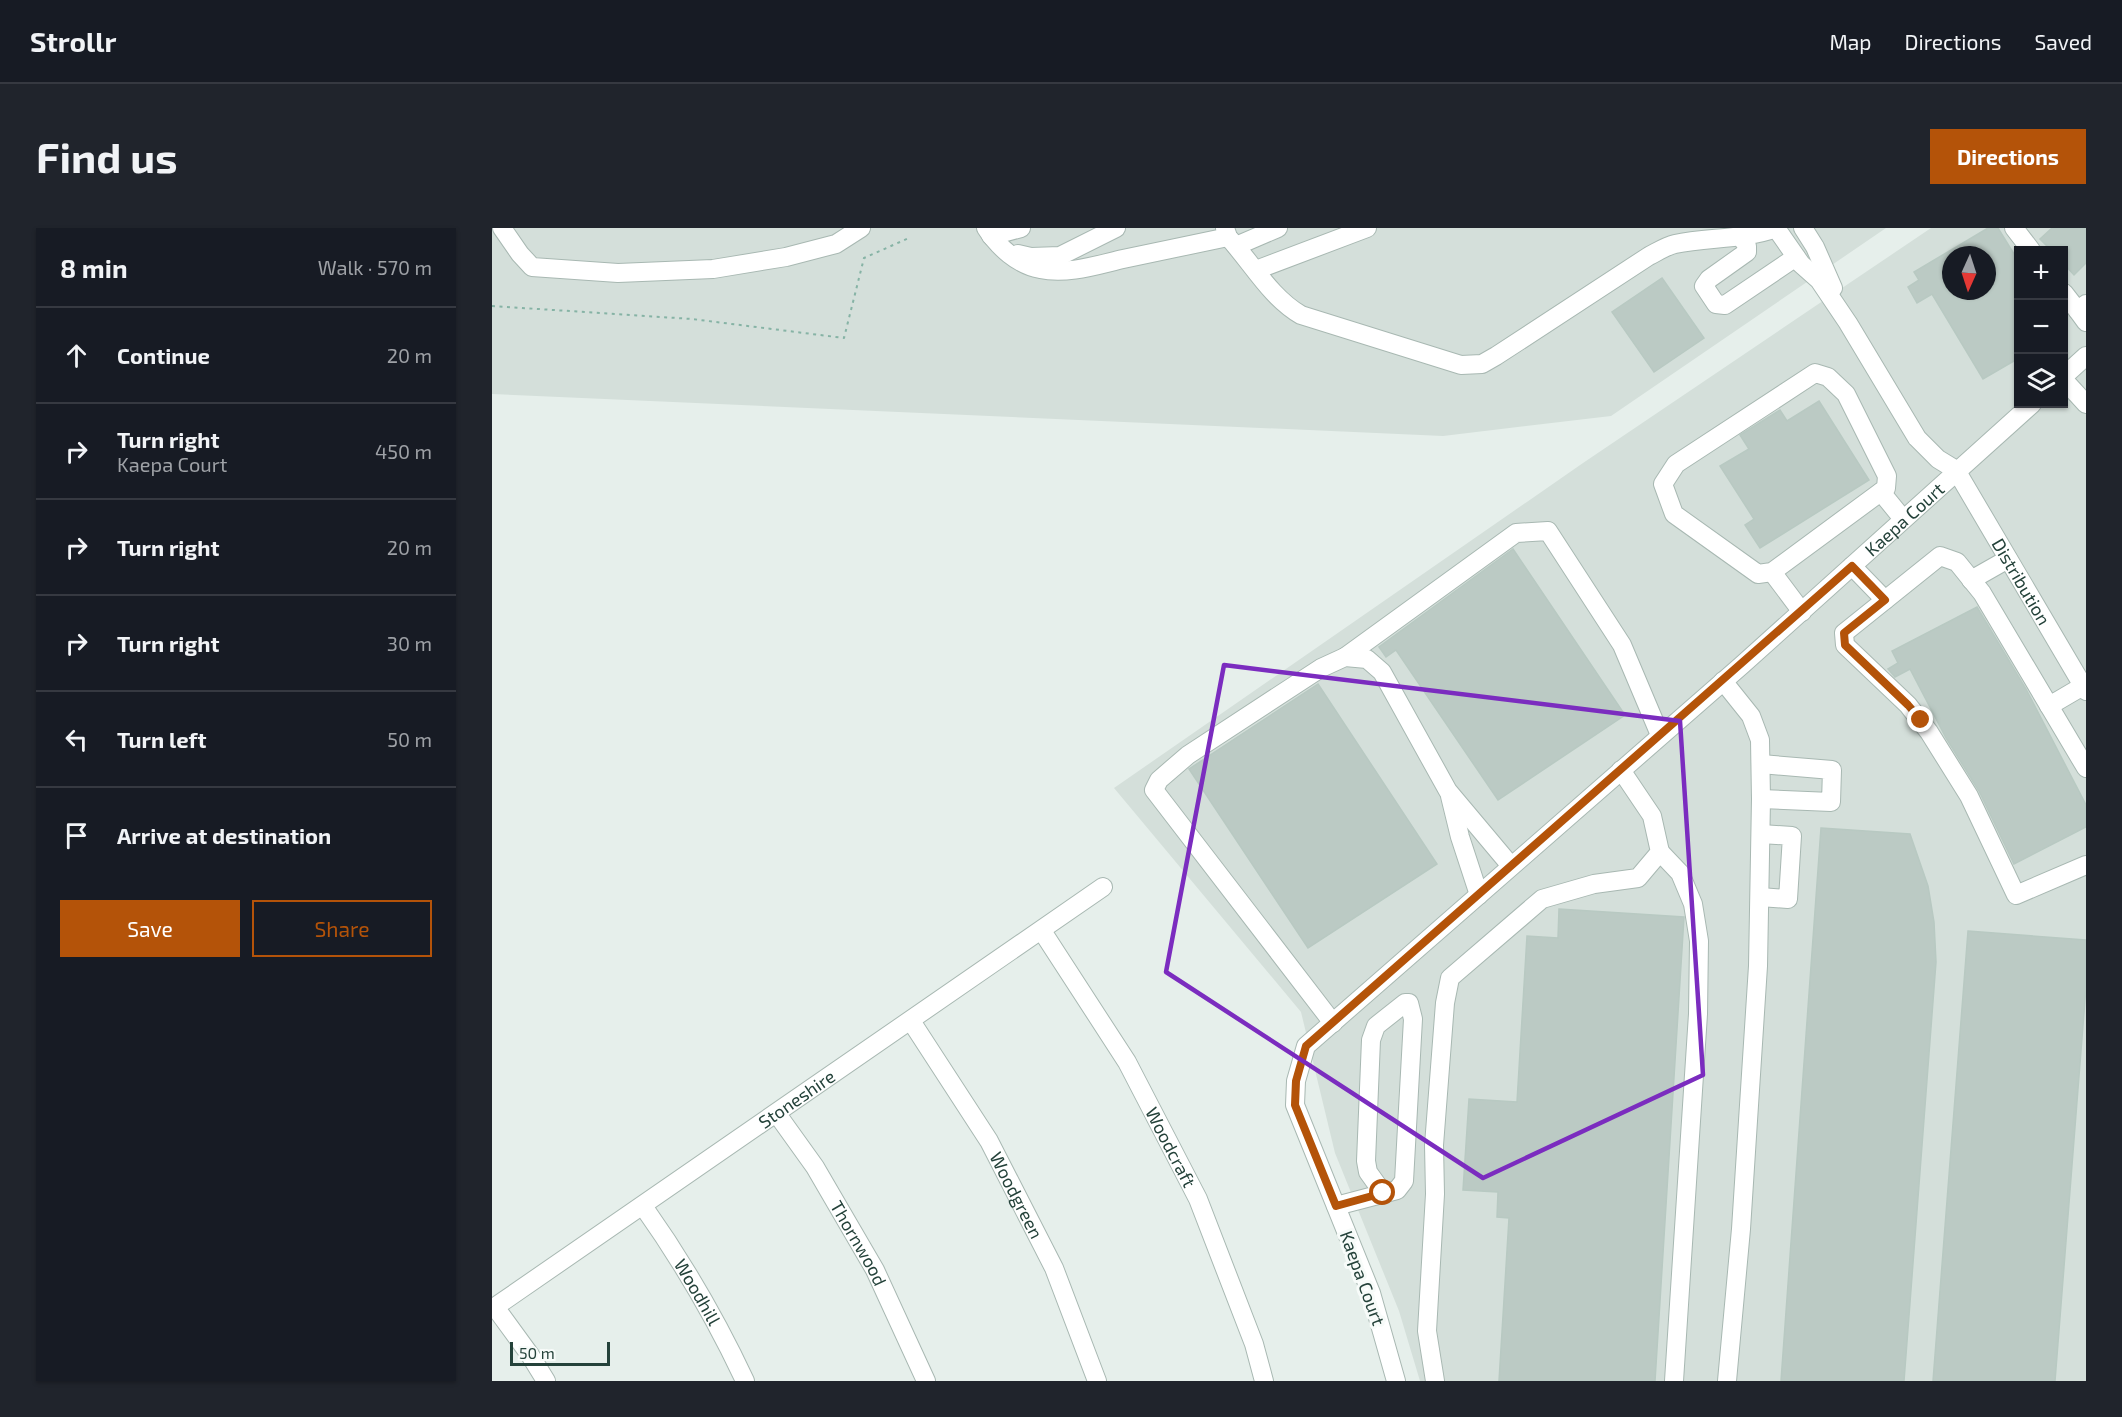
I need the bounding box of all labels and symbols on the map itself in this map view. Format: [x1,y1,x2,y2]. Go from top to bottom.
north arrow [1942,246,1996,300]
street label: Kaepa Court [1860,477,1949,560]
street label: Distribution [1988,534,2056,629]
route end [1907,706,1933,732]
street label: Stoneshire [754,1065,839,1133]
street label: Woodcraft [1141,1103,1201,1191]
street label: Woodgreen [985,1148,1048,1242]
route start [1369,1179,1395,1205]
street label: Thornwood [826,1197,892,1289]
street label: Kaepa Court [1336,1228,1390,1329]
street label: Woodhill [670,1255,726,1329]
scale bar [510,1339,610,1366]

